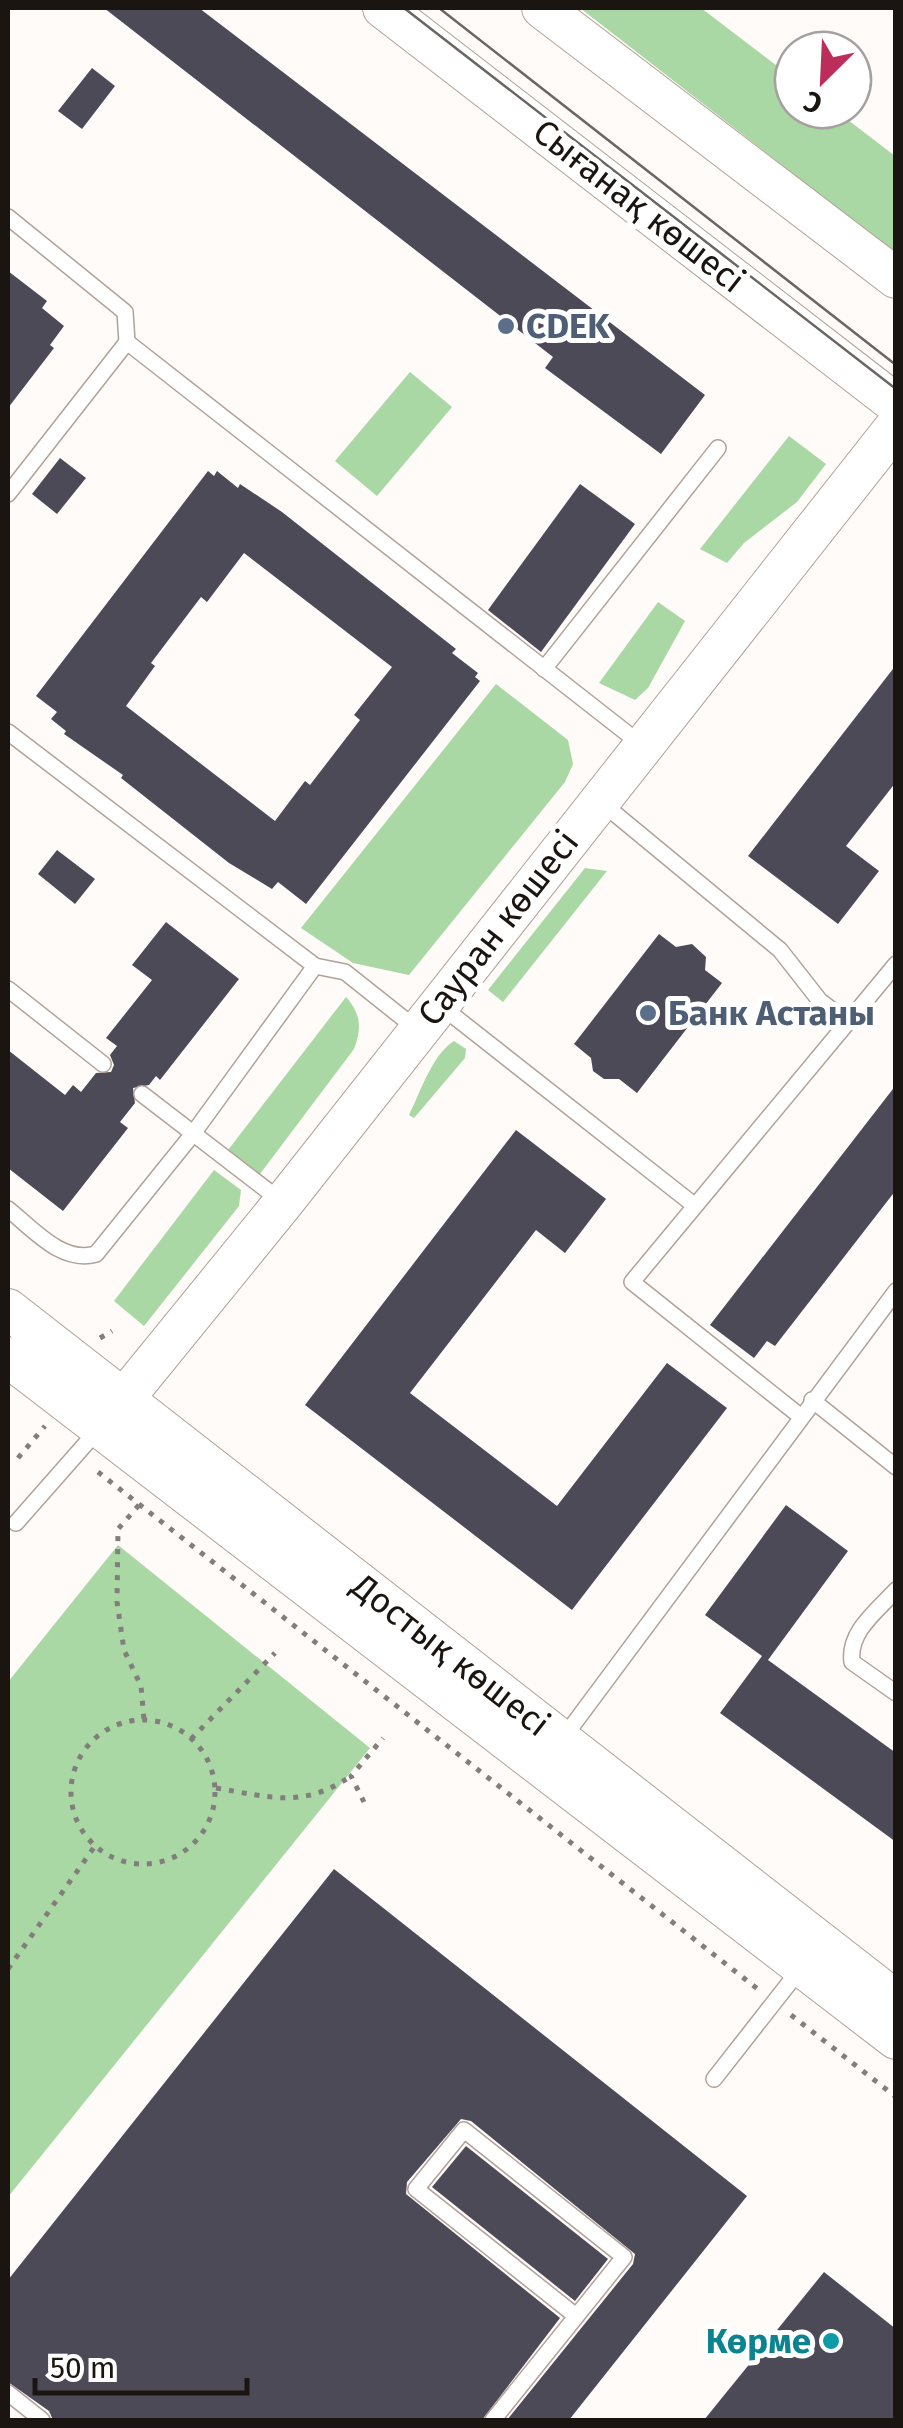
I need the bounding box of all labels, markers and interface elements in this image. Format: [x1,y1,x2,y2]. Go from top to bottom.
north arrow [773,30,873,130]
text: С [799,84,827,121]
street label: Сығанақ көшесі [525,110,753,302]
place label: CDEK [526,305,610,347]
marker: CDEK [495,315,517,337]
street label: Сауран көшесі [409,822,587,1034]
place label: Банк Астаны [668,992,875,1034]
marker: Банк Астаны [637,1002,659,1024]
street label: Достық көшесі [343,1564,558,1745]
place label: Көрме [706,2320,811,2362]
marker: Көрме [820,2330,842,2352]
scale bar [35,2333,248,2395]
text: 50 m [50,2350,115,2386]

